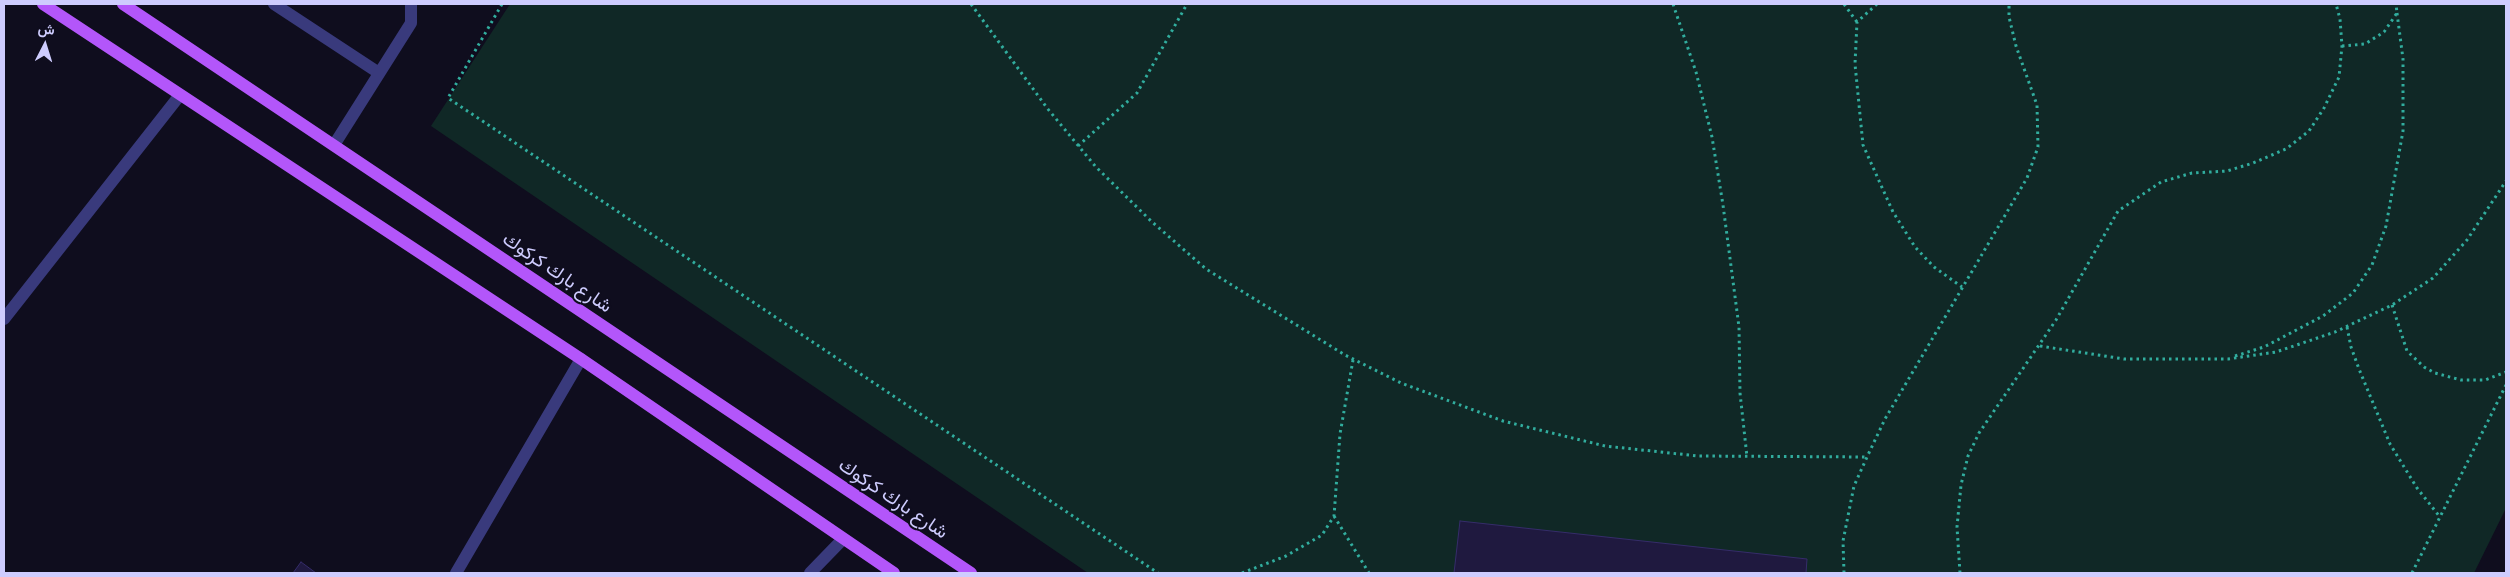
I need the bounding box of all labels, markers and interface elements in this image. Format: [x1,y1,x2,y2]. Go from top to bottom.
north arrow [20,20,70,70]
text: ش [37,20,55,39]
street label: شارع بارك كركوك [498,228,616,318]
street label: شارع بارك كركوك [834,454,952,544]

